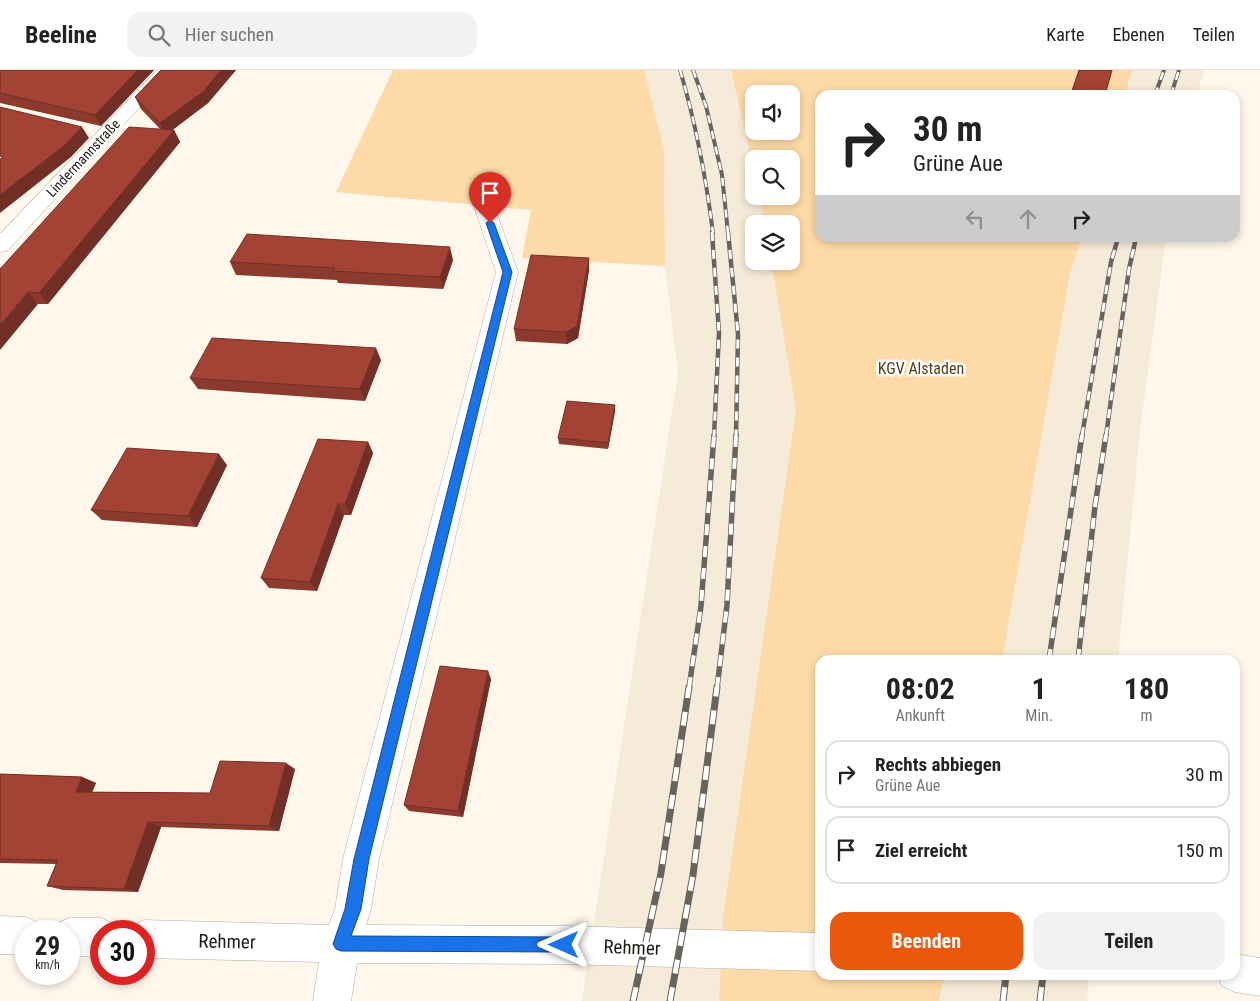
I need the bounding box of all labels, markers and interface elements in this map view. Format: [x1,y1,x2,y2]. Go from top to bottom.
search box [127,12,477,57]
text: Beeline [25,21,97,49]
icon: search [145,21,173,49]
text: Hier suchen [185,23,274,46]
text: Karte [1046,24,1085,45]
text: Ebenen [1113,24,1165,45]
text: Teilen [1193,24,1235,45]
map controls [745,85,800,270]
button: sound [745,85,800,140]
text: 30 m [913,109,982,150]
icon: right [830,110,895,175]
street label: Lindermannstraße [43,116,123,200]
button: search [745,150,800,205]
text: Grüne Aue [913,151,1003,176]
pin [469,172,511,223]
icon: arrive [476,179,504,207]
icon: left [961,205,989,233]
icon: ahead [1014,205,1042,233]
icon: right [1067,205,1095,233]
button: layers [745,215,800,270]
park label: KGV Alstaden [878,359,964,378]
text: 08:02 [886,671,955,706]
text: 1 [1032,671,1047,706]
text: 180 [1124,671,1169,706]
text: Ankunft [895,706,945,725]
text: Min. [1025,706,1053,725]
text: m [1140,706,1153,725]
text: Rechts abbiegen [875,753,1001,776]
icon: right [832,760,860,788]
text: 30 m [1186,763,1223,786]
text: Grüne Aue [875,776,940,795]
icon: arrive [832,836,860,864]
text: Ziel erreicht [875,839,967,862]
text: 150 m [1176,839,1223,862]
button: Beenden [830,912,1023,970]
button: Teilen [1033,912,1225,970]
position arrow [537,918,589,970]
speed limit sign: 30 [90,920,155,985]
street label: Rehmer [198,930,256,954]
text: 29 [35,932,60,961]
street label: Rehmer [603,935,661,960]
text: km/h [35,958,60,972]

